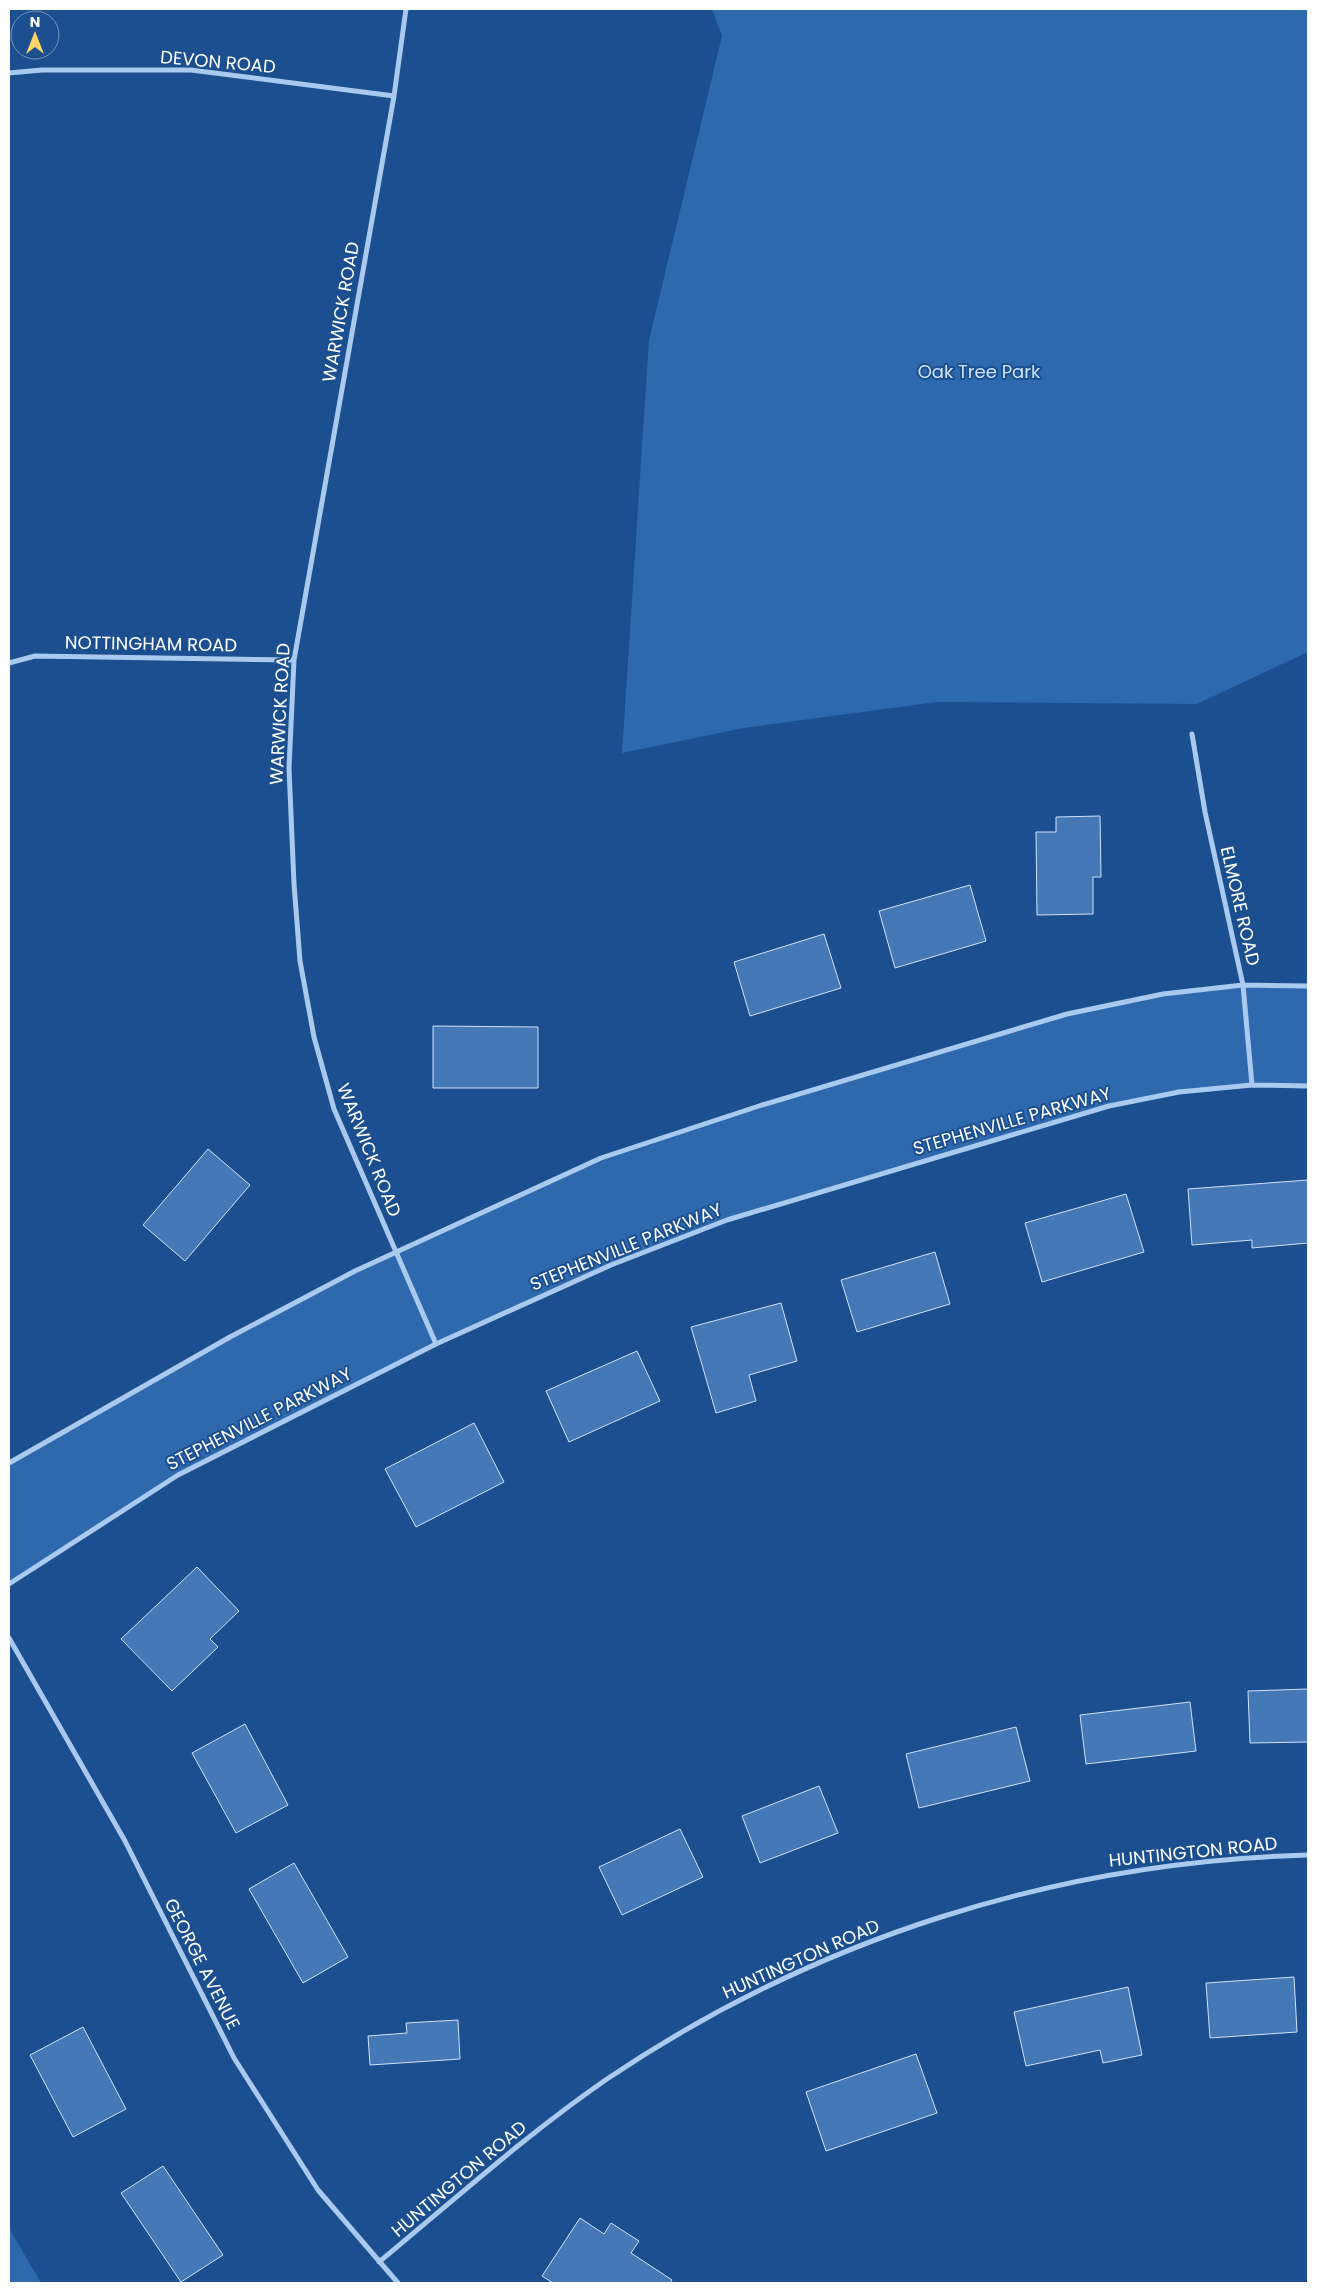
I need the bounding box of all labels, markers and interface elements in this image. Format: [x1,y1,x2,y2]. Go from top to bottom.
north arrow [10,10,60,60]
text: N [30,12,40,32]
street label: DEVON ROAD [159,44,277,79]
street label: WARWICK ROAD [316,240,365,384]
park label: Oak Tree Park [918,359,1041,384]
street label: NOTTINGHAM ROAD [65,629,237,658]
street label: WARWICK ROAD [263,642,296,786]
street label: ELMORE ROAD [1215,844,1266,968]
street label: WARWICK ROAD [331,1079,408,1220]
street label: STEPHENVILLE PARKWAY [910,1080,1114,1161]
street label: STEPHENVILLE PARKWAY [526,1196,726,1297]
street label: STEPHENVILLE PARKWAY [162,1361,356,1476]
street label: HUNTINGTON ROAD [1107,1830,1278,1873]
street label: GEORGE AVENUE [159,1894,246,2034]
street label: HUNTINGTON ROAD [718,1913,883,2004]
street label: HUNTINGTON ROAD [386,2115,532,2243]

